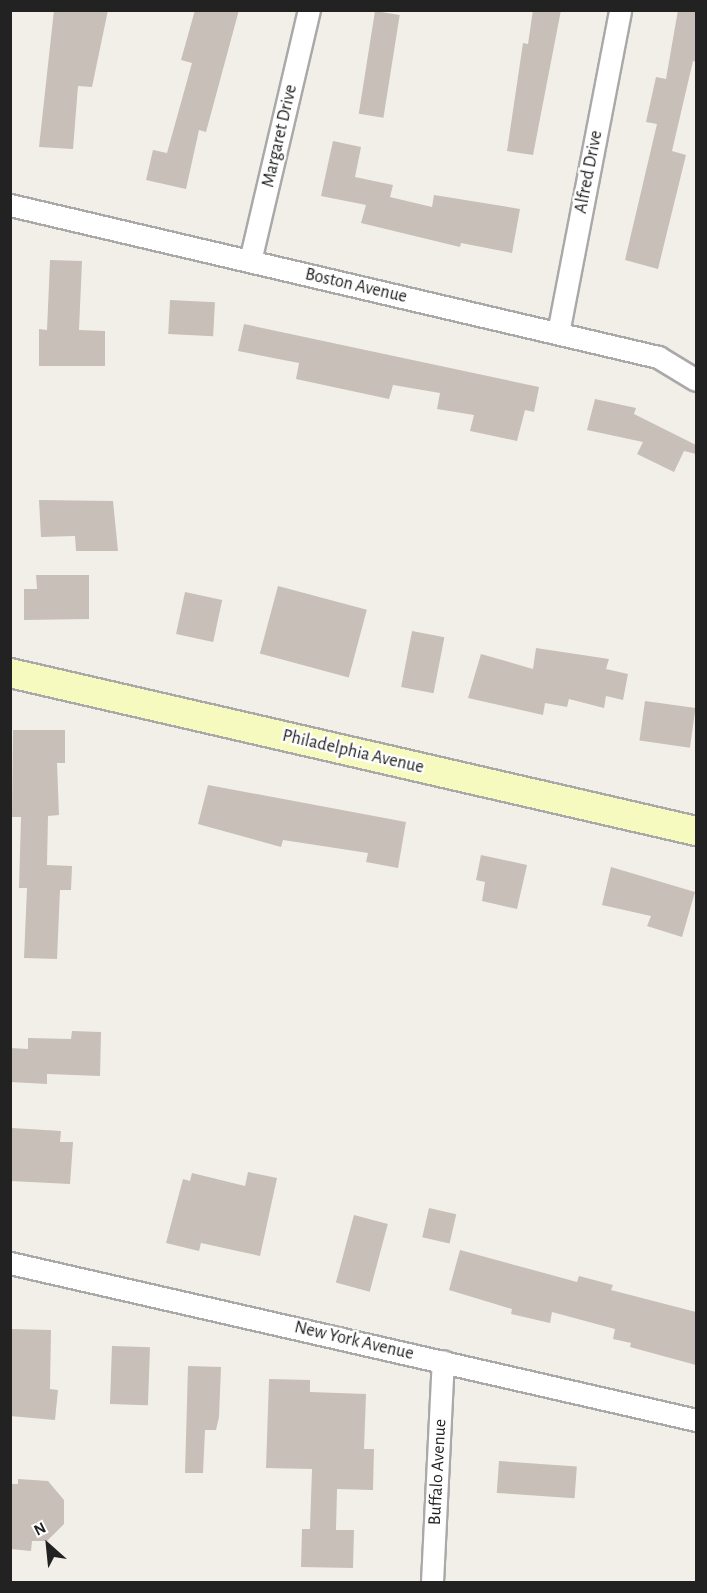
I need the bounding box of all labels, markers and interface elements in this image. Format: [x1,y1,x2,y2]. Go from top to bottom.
street label: Margaret Drive [258,82,302,190]
street label: Alfred Drive [570,129,608,215]
street label: Boston Avenue [303,264,409,308]
street label: Philadelphia Avenue [280,725,426,779]
street label: New York Avenue [292,1317,416,1365]
street label: Buffalo Avenue [424,1418,452,1526]
north arrow [18,1515,78,1575]
text: N [31,1519,48,1539]

